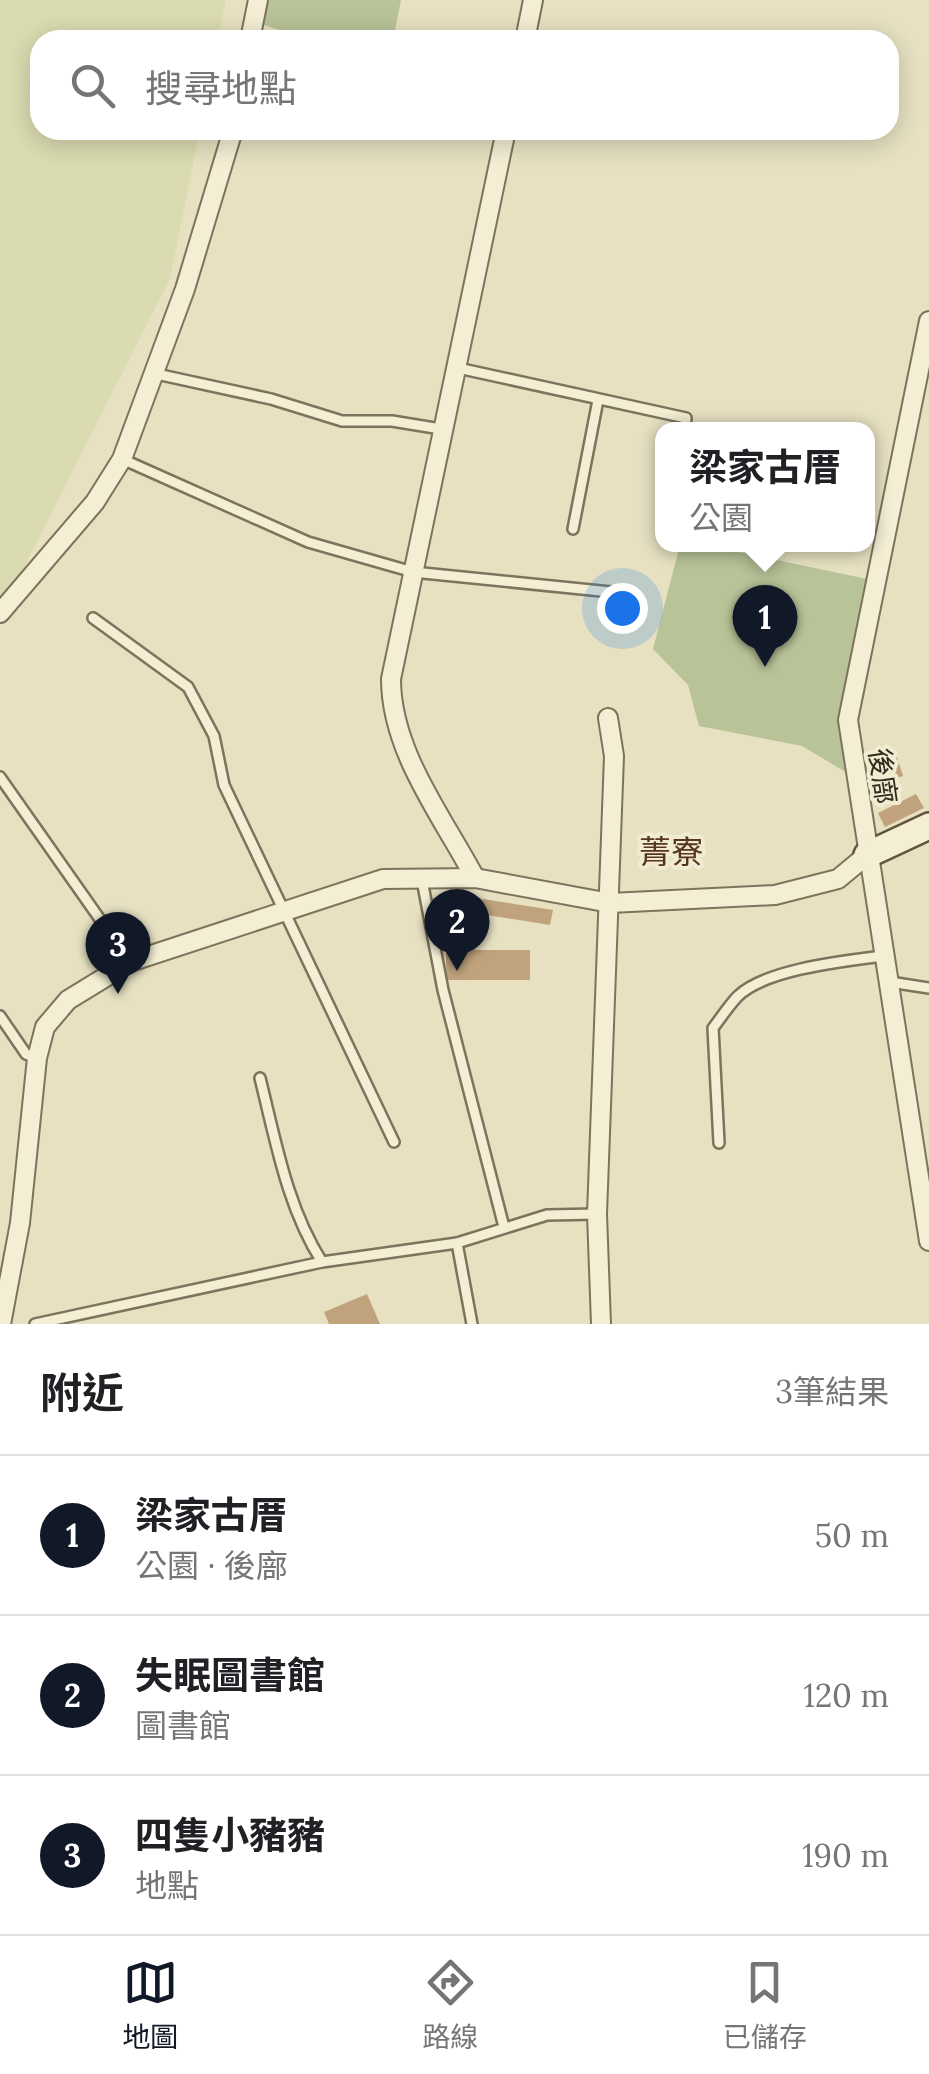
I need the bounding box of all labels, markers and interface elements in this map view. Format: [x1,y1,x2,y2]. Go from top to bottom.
search box [30,30,899,140]
icon: search [65,58,120,113]
text: 搜尋地點 [145,64,297,112]
popup [655,422,875,552]
text: 梁家古厝 [689,443,841,491]
text: 公園 [689,497,753,538]
your location [597,583,648,634]
pin: 1 [732,584,798,667]
street label: 後廍 [861,746,905,806]
district label: 菁寮 [639,831,703,872]
pin: 2 [424,888,490,971]
pin: 3 [86,912,150,994]
text: 附近 [40,1366,124,1420]
text: 3筆結果 [775,1371,889,1412]
text: 梁家古厝 [135,1491,287,1539]
text: 1 [66,1515,79,1556]
text: 50 m [815,1515,889,1556]
text: 公園 · 後廍 [135,1545,288,1586]
text: 失眠圖書館 [135,1651,325,1699]
text: 2 [64,1675,81,1716]
text: 120 m [803,1675,889,1716]
text: 圖書館 [135,1705,231,1746]
text: 四隻小豬豬 [135,1811,325,1859]
text: 3 [64,1835,81,1876]
text: 190 m [802,1835,889,1876]
text: 地點 [135,1865,199,1906]
tab: 地圖 [122,1955,178,2055]
tab: 路線 [422,1955,479,2055]
tab: 已儲存 [723,1955,807,2055]

